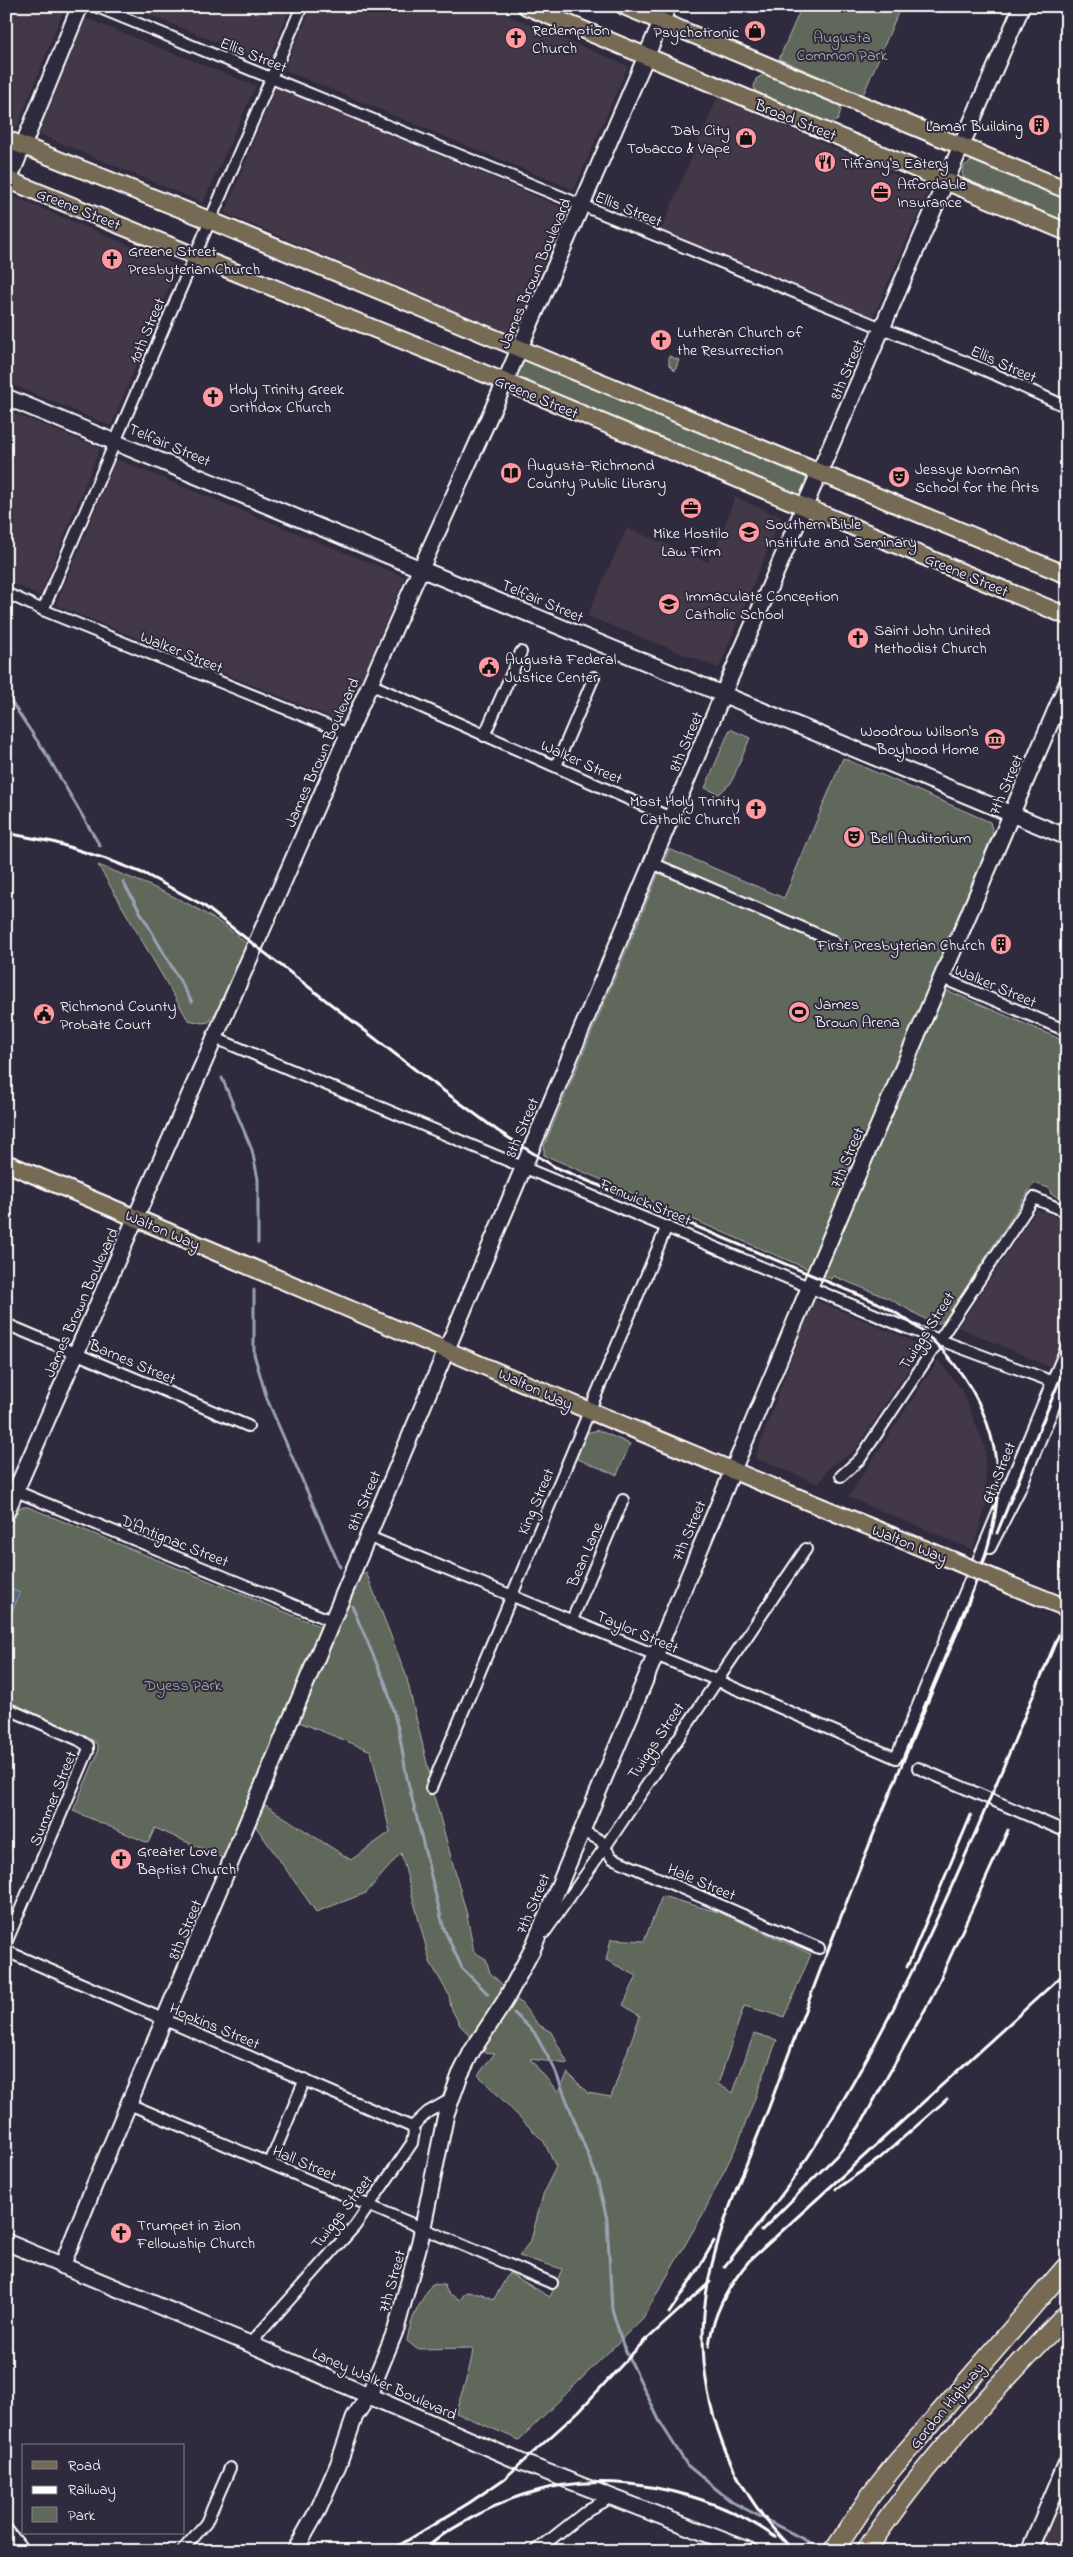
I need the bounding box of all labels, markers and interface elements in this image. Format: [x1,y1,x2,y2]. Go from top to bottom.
place label: Redemption Church [532,19,610,61]
shop icon: Psychotronic [743,19,767,43]
place label: Psychotronic [654,21,740,45]
church icon: Redemption Church [504,26,528,50]
park label: Augusta Common Park [796,26,889,68]
street label: Ellis Street [216,32,291,80]
street label: Broad Street [750,93,840,148]
building icon: Lamar Building [1027,113,1051,137]
place label: Lamar Building [926,115,1023,139]
place label: Dab City Tobacco & Vape [627,119,731,161]
shop icon: Dab City Tobacco & Vape [734,126,758,150]
restaurant icon: Tiffany's Eatery [813,150,837,174]
place label: Tiffany's Eatery [841,152,949,176]
place label: Affordable Insurance [897,173,967,215]
office icon: Affordable Insurance [869,180,893,204]
street label: Greene Street [33,182,124,238]
street label: Ellis Street [591,186,666,234]
street label: James Brown Boulevard [493,195,578,353]
place label: Greene Street Presbyterian Church [128,240,260,282]
church icon: Greene Street Presbyterian Church [100,247,124,271]
street label: 10th Street [123,294,173,367]
place label: Lutheran Church of the Resurrection [677,321,803,363]
church icon: Lutheran Church of the Resurrection [649,328,673,352]
street label: 8th Street [824,335,871,404]
street label: Ellis Street [966,340,1041,390]
street label: Greene Street [491,369,582,426]
place label: Holy Trinity Greek Orthdox Church [229,378,345,420]
church icon: Holy Trinity Greek Orthdox Church [201,385,225,409]
street label: Telfair Street [124,418,215,474]
place label: Augusta-Richmond County Public Library [527,454,666,496]
place label: Jessye Norman School for the Arts [915,458,1039,500]
library icon: Augusta-Richmond County Public Library [499,461,523,485]
theatre icon: Jessye Norman School for the Arts [887,465,911,489]
office icon: Mike Hostilo Law Firm [679,496,703,520]
place label: Southern Bible Institute and Seminary [765,513,917,555]
school or university icon: Southern Bible Institute and Seminary [737,520,761,544]
place label: Mike Hostilo Law Firm [653,522,729,564]
street label: Greene Street [921,547,1012,604]
street label: Telfair Street [497,574,588,630]
place label: Immaculate Conception Catholic School [685,585,839,627]
school or university icon: Immaculate Conception Catholic School [657,592,681,616]
place label: Saint John United Methodist Church [874,619,991,661]
street label: Walker Street [136,625,227,681]
church icon: Saint John United Methodist Church [846,626,870,650]
place label: Augusta Federal Justice Center [505,648,617,690]
public building icon: Augusta Federal Justice Center [477,655,501,679]
street label: James Brown Boulevard [279,674,367,831]
street label: 8th Street [663,707,710,776]
place label: Woodrow Wilson's Boyhood Home [860,720,980,762]
museum icon: Woodrow Wilson's Boyhood Home [983,727,1007,751]
street label: Walker Street [536,734,626,792]
street label: 7th Street [983,750,1031,819]
place label: Most Holy Trinity Catholic Church [630,790,740,832]
church icon: Most Holy Trinity Catholic Church [744,797,768,821]
theatre icon: Bell Auditorium [842,825,866,849]
place label: Bell Auditorium [869,827,971,851]
building icon: First Presbyterian Church [989,932,1013,956]
place label: First Presbyterian Church [816,934,985,958]
street label: Walker Street [950,959,1041,1015]
place label: James Brown Arena [814,993,900,1035]
place label: Richmond County Probate Court [60,995,177,1037]
sports icon: James Brown Arena [787,1000,811,1024]
public building icon: Richmond County Probate Court [32,1002,56,1026]
street label: 8th Street [499,1093,546,1162]
street label: 7th Street [824,1123,872,1192]
street label: Fenwick Street [595,1172,695,1233]
street label: Walton Way [121,1204,203,1257]
street label: James Brown Boulevard [38,1224,126,1381]
street label: Twiggs Street [894,1287,962,1375]
street label: Barnes Street [84,1333,180,1392]
street label: Walton Way [494,1363,576,1417]
street label: 6th Street [977,1438,1023,1507]
street label: King Street [512,1464,562,1539]
street label: 8th Street [341,1466,388,1535]
street label: 7th Street [666,1496,714,1565]
street label: D'Antignac Street [116,1509,232,1575]
street label: Bean Lane [561,1518,611,1592]
street label: Walton Way [868,1519,951,1571]
street label: Taylor Street [592,1605,683,1661]
park label: Dyess Park [143,1674,222,1698]
street label: Twiggs Street [622,1697,692,1784]
street label: Summer Street [24,1747,84,1850]
place label: Greater Love Baptist Church [136,1840,236,1882]
church icon: Greater Love Baptist Church [109,1847,133,1871]
street label: Hale Street [663,1858,740,1908]
street label: 7th Street [510,1869,558,1938]
street label: 8th Street [162,1895,209,1964]
street label: Hopkins Street [165,1997,264,2057]
street label: Hall Street [268,2140,341,2188]
street label: Twiggs Street [306,2170,380,2254]
place label: Trumpet in Zion Fellowship Church [136,2214,255,2256]
church icon: Trumpet in Zion Fellowship Church [109,2221,133,2245]
street label: 7th Street [373,2247,413,2316]
street label: Laney Walker Boulevard [308,2342,460,2428]
street label: Gordon Highway [904,2358,991,2455]
legend [22,2444,185,2534]
text: Road [68,2455,101,2477]
text: Railway [68,2479,116,2502]
text: Park [68,2505,96,2527]

